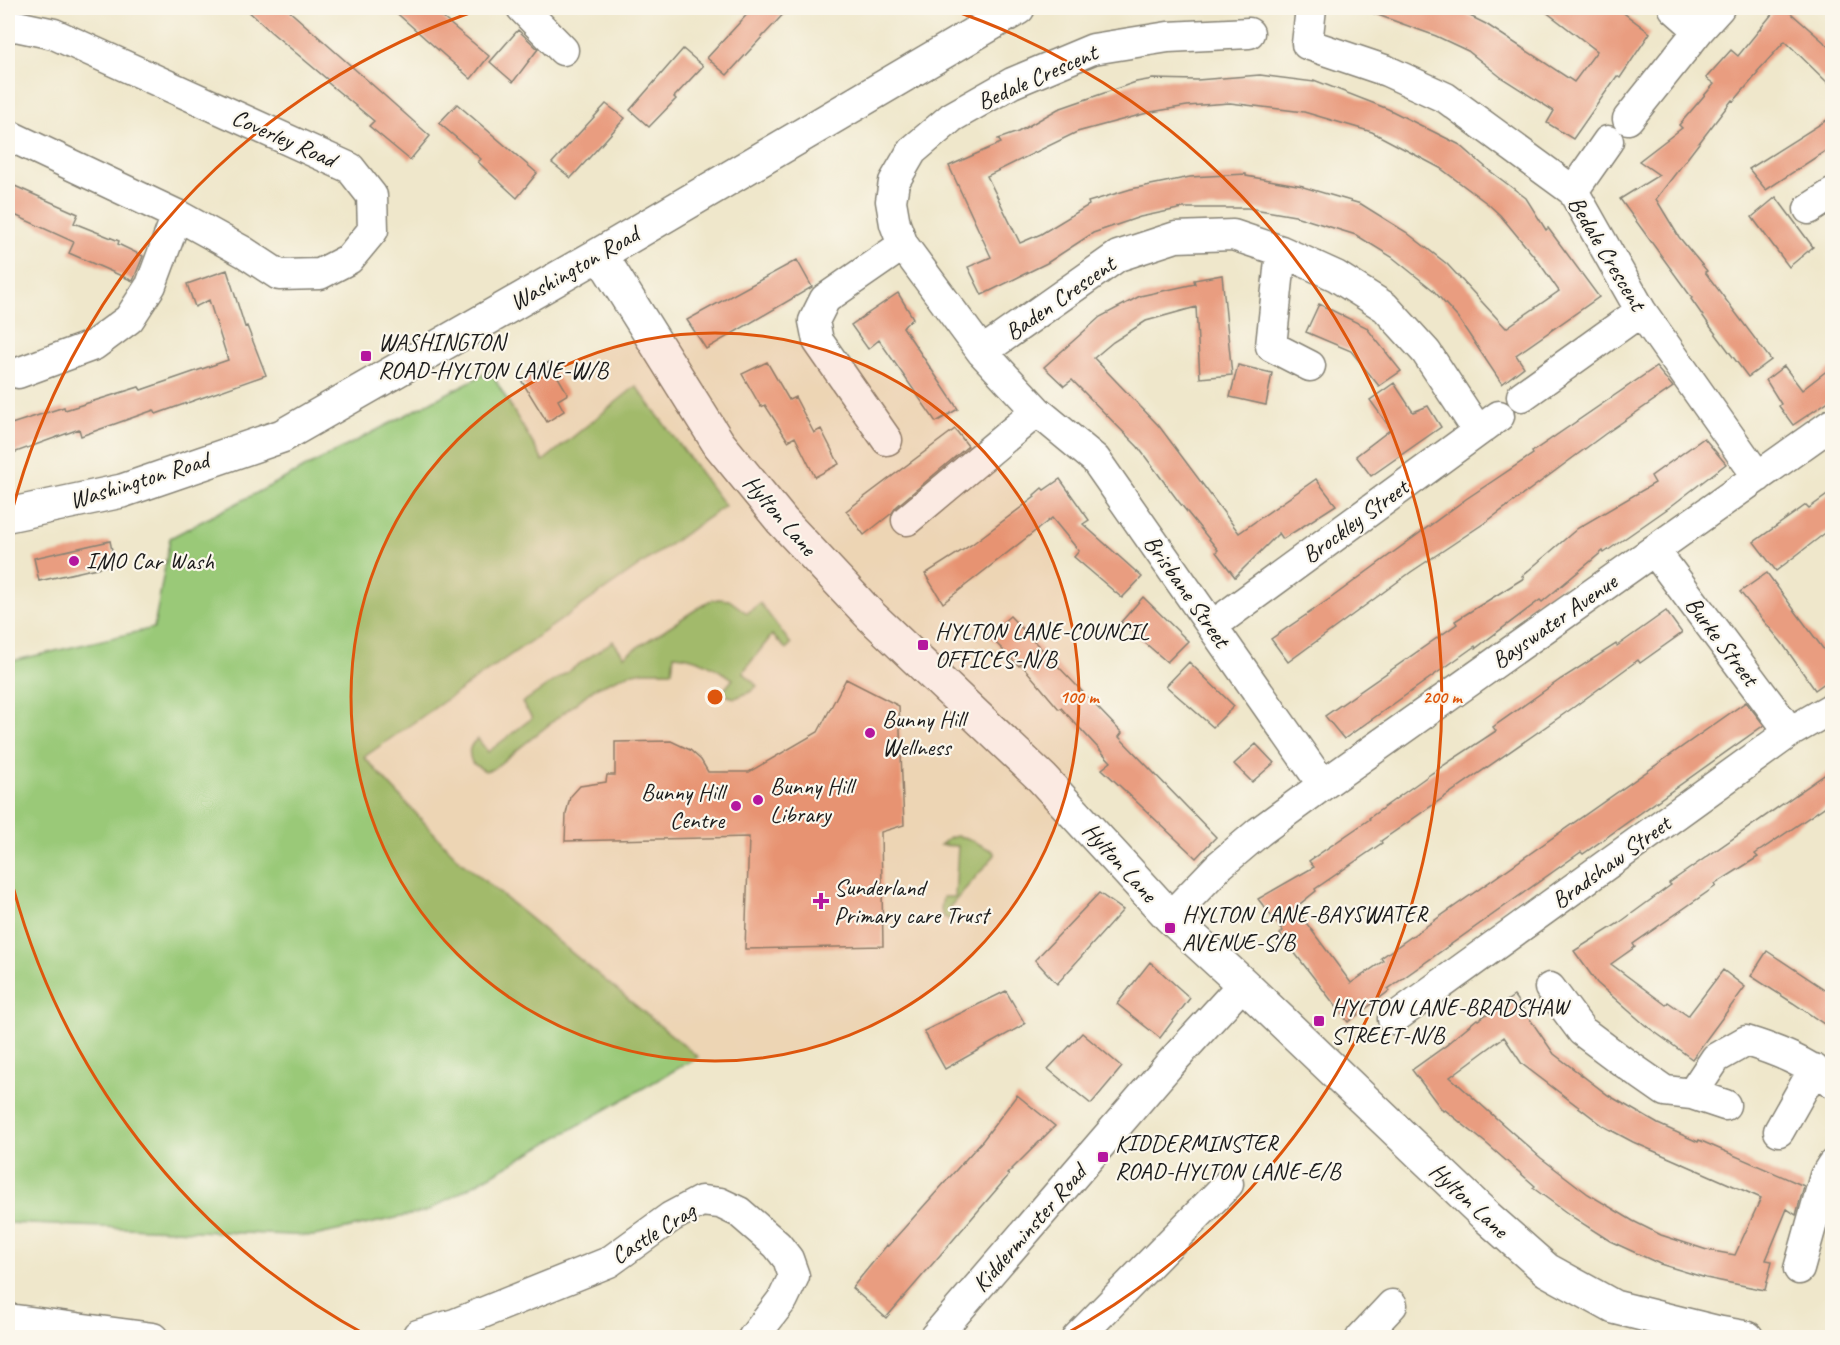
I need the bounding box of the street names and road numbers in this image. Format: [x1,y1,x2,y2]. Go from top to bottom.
street label: Bedale Crescent [972,36,1103,117]
street label: Coverley Road [228,102,344,176]
street label: Bedale Crescent [1561,190,1654,317]
street label: Washington Road [504,217,647,317]
street label: Baden Crescent [999,248,1123,347]
street label: Washington Road [66,444,216,515]
street label: Hylton Lane [737,468,825,563]
street label: Brockley Street [1296,471,1416,570]
street label: Brisbane Street [1137,529,1238,655]
street label: Bayswater Avenue [1485,565,1624,675]
street label: Burke Street [1679,590,1767,693]
street label: Bradshaw Street [1546,808,1678,915]
street label: Hylton Lane [1076,816,1165,910]
street label: Kidderminster Road [965,1155,1095,1298]
street label: Hylton Lane [1423,1156,1516,1246]
street label: Castle Crag [605,1194,703,1271]

